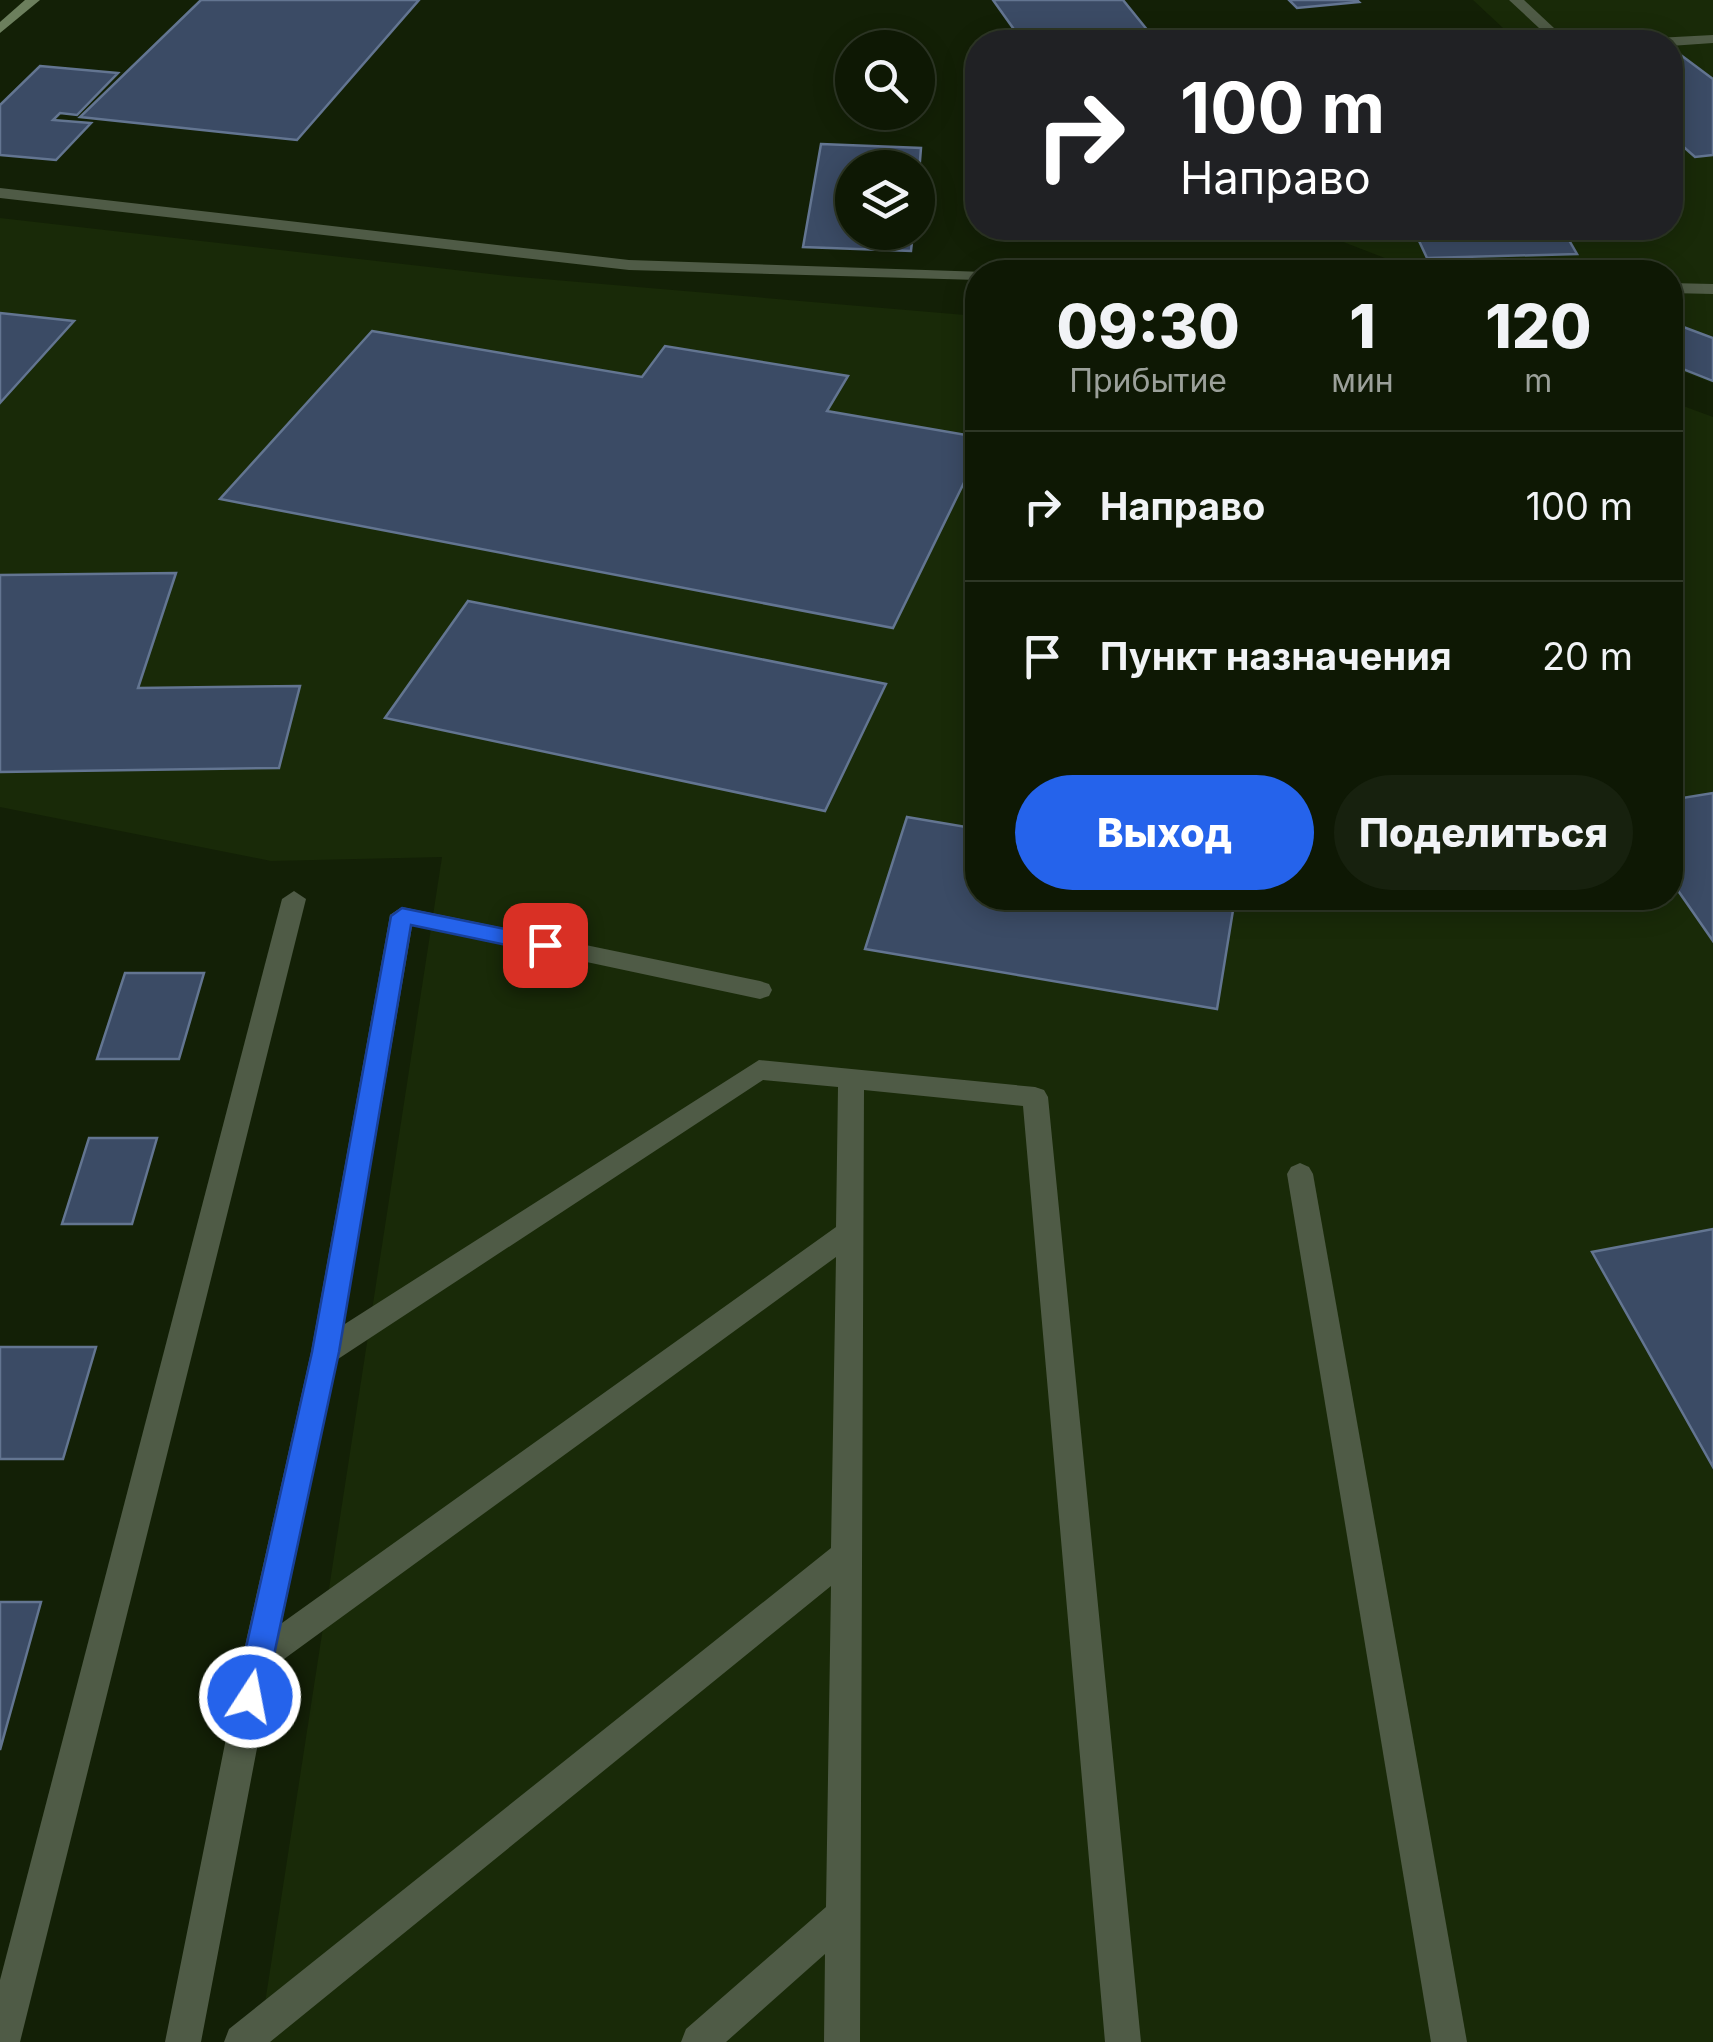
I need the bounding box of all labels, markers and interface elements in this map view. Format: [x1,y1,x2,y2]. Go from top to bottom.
map controls [835,30,935,250]
button: search [835,30,935,130]
text: 100 m [1180,65,1385,150]
icon: right [1015,70,1145,200]
button: layers [835,150,935,250]
text: Направо [1180,150,1371,205]
text: 09:30 [1056,290,1240,362]
text: 1 [1349,290,1376,362]
text: 120 [1485,290,1591,362]
text: Прибытие [1069,361,1227,400]
text: мин [1331,361,1394,400]
text: m [1524,361,1552,400]
icon: right [1015,479,1070,534]
text: Направо [1100,483,1265,529]
text: 100 m [1526,483,1633,529]
icon: arrive [1015,629,1070,684]
text: Пункт назначения [1100,633,1452,679]
text: 20 m [1542,633,1633,679]
button: Выход [1015,775,1314,890]
button: Поделиться [1334,775,1633,890]
pin [503,903,588,988]
icon: arrive [518,918,573,973]
position arrow [198,1645,302,1749]

